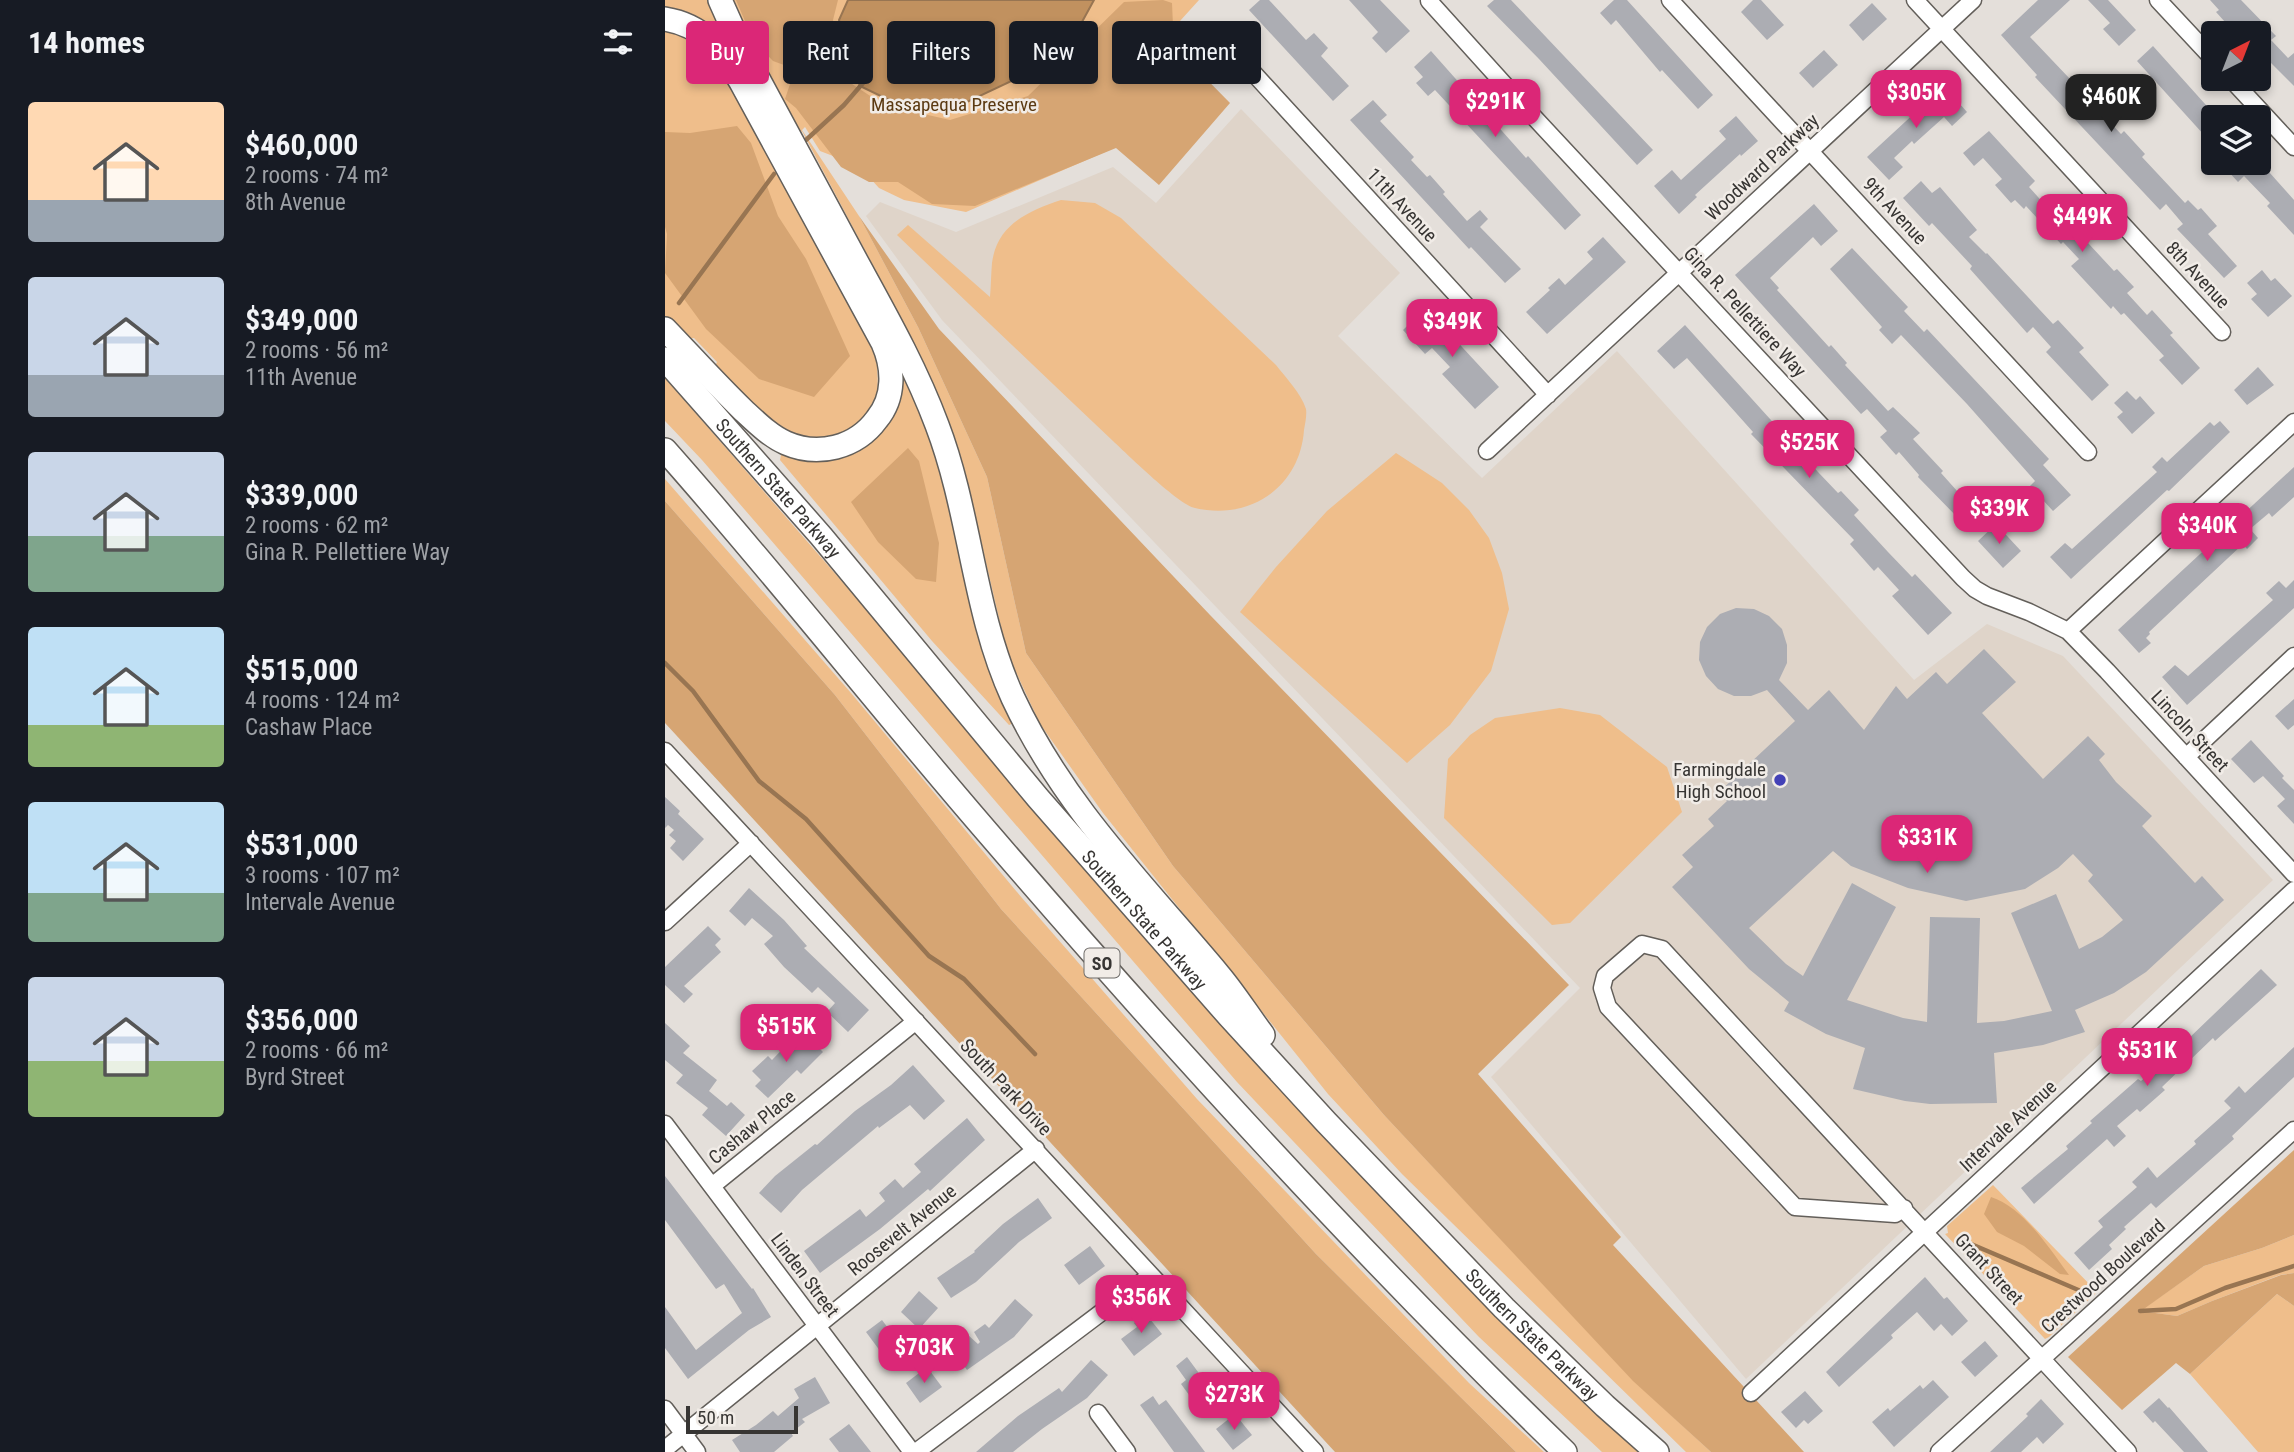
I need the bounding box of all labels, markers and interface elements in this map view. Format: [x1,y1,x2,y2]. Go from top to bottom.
chip: Buy [686,21,769,84]
chip: Rent [783,21,873,84]
chip: Filters [887,21,995,84]
chip: New [1009,21,1098,84]
chip: Apartment [1112,21,1261,84]
north arrow [2201,21,2271,91]
map controls [2201,21,2271,175]
icon: filters [599,23,637,61]
text: 14 homes [28,25,145,60]
pin: $305K [1867,71,1965,130]
pin: $460K [2062,74,2160,134]
text: $305K [1886,79,1946,106]
pin: $291K [1446,80,1544,139]
text: $460K [2081,83,2141,110]
text: $291K [1465,88,1525,115]
park label: Massapequa Preserve [871,93,1037,116]
button: layers [2201,105,2271,175]
street label: Woodward Parkway [1701,109,1824,225]
text: $460,000 [245,127,358,162]
icon: home [84,130,168,214]
text: 2 rooms · 74 m² [245,162,388,189]
street label: 11th Avenue [1362,163,1442,247]
street label: 9th Avenue [1858,173,1932,249]
text: 8th Avenue [245,189,346,216]
pin: $449K [2033,194,2131,254]
text: $449K [2052,203,2112,230]
street label: 8th Avenue [2161,237,2235,313]
street label: Gina R. Pellettiere Way [1679,242,1811,382]
pin: $349K [1403,300,1501,359]
text: $349,000 [245,302,358,337]
icon: home [84,305,168,389]
text: $349K [1422,308,1482,335]
text: 2 rooms · 56 m² [245,337,388,364]
text: 11th Avenue [245,364,357,391]
street label: Southern State Parkway [711,414,846,563]
pin: $525K [1760,420,1858,480]
text: $525K [1779,429,1839,456]
text: $339,000 [245,477,358,512]
icon: home [84,480,168,564]
pin: $339K [1950,486,2048,546]
text: $339K [1969,495,2029,522]
pin: $340K [2158,504,2256,563]
text: 2 rooms · 62 m² [245,512,388,539]
text: $340K [2177,512,2237,539]
text: Gina R. Pellettiere Way [245,539,450,566]
text: $515,000 [245,652,358,687]
icon: home [84,655,168,739]
street label: Lincoln Street [2146,685,2234,777]
text: 4 rooms · 124 m² [245,687,400,714]
text: Cashaw Place [245,714,372,741]
place label: Farmingdale High School [1673,758,1766,803]
marker: Farmingdale High School [1772,772,1788,788]
pin: $331K [1878,816,1976,875]
text: $331K [1897,824,1957,851]
text: $531,000 [245,827,358,862]
icon: home [84,830,168,914]
street label: Southern State Parkway [1077,845,1212,995]
text: 3 rooms · 107 m² [245,862,400,889]
text: Intervale Avenue [245,889,395,916]
road number: SO [1085,948,1119,978]
text: $356,000 [245,1002,358,1037]
pin: $515K [737,1004,835,1064]
icon: home [84,1005,168,1089]
text: $515K [756,1013,816,1040]
pin: $531K [2098,1028,2196,1088]
street label: South Park Drive [955,1034,1057,1140]
text: 2 rooms · 66 m² [245,1037,388,1064]
text: $531K [2117,1037,2177,1064]
text: Byrd Street [245,1064,345,1091]
street label: Intervale Avenue [1955,1075,2061,1177]
street label: Cashaw Place [704,1085,800,1169]
street label: Roosevelt Avenue [843,1179,961,1281]
street label: Crestwood Boulevard [2036,1214,2170,1338]
street label: Grant Street [1950,1228,2028,1310]
street label: Linden Street [766,1229,844,1321]
street label: Southern State Parkway [1461,1264,1604,1405]
pin: $356K [1092,1276,1190,1335]
text: $356K [1111,1284,1171,1311]
pin: $703K [875,1326,973,1385]
text: $703K [894,1334,954,1361]
pin: $273K [1185,1372,1283,1432]
text: $273K [1204,1381,1264,1408]
scale bar [686,1403,798,1435]
text: 50 m [697,1406,734,1429]

